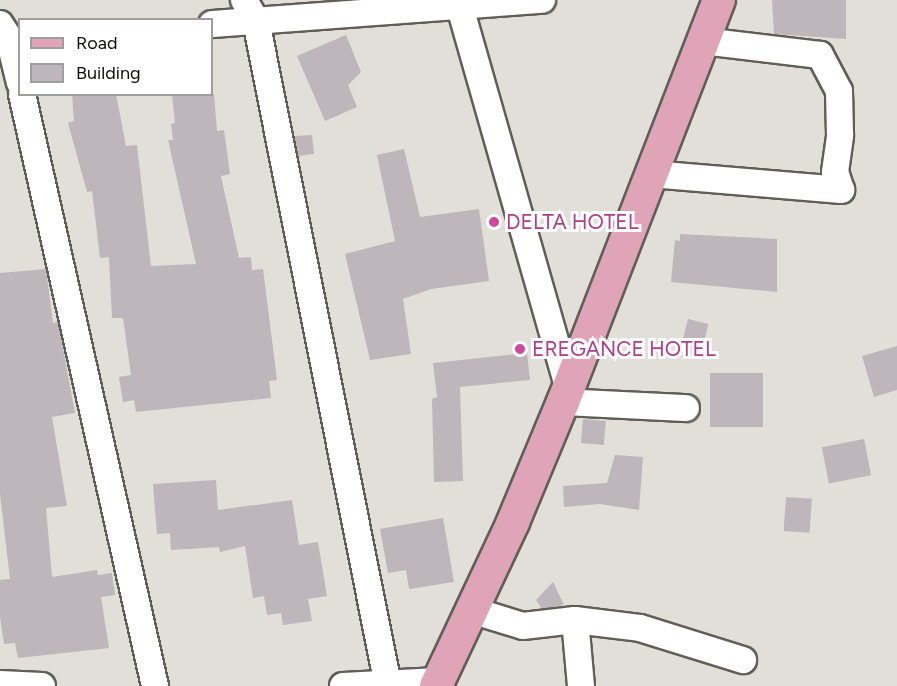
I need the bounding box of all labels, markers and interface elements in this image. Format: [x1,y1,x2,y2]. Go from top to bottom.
legend [18,18,213,96]
text: Road [76,32,117,54]
text: Building [76,62,141,84]
place label: DELTA HOTEL [506,209,639,235]
marker: DELTA HOTEL [487,215,501,229]
place label: EREGANCE HOTEL [532,336,716,362]
marker: EREGANCE HOTEL [513,342,527,356]

